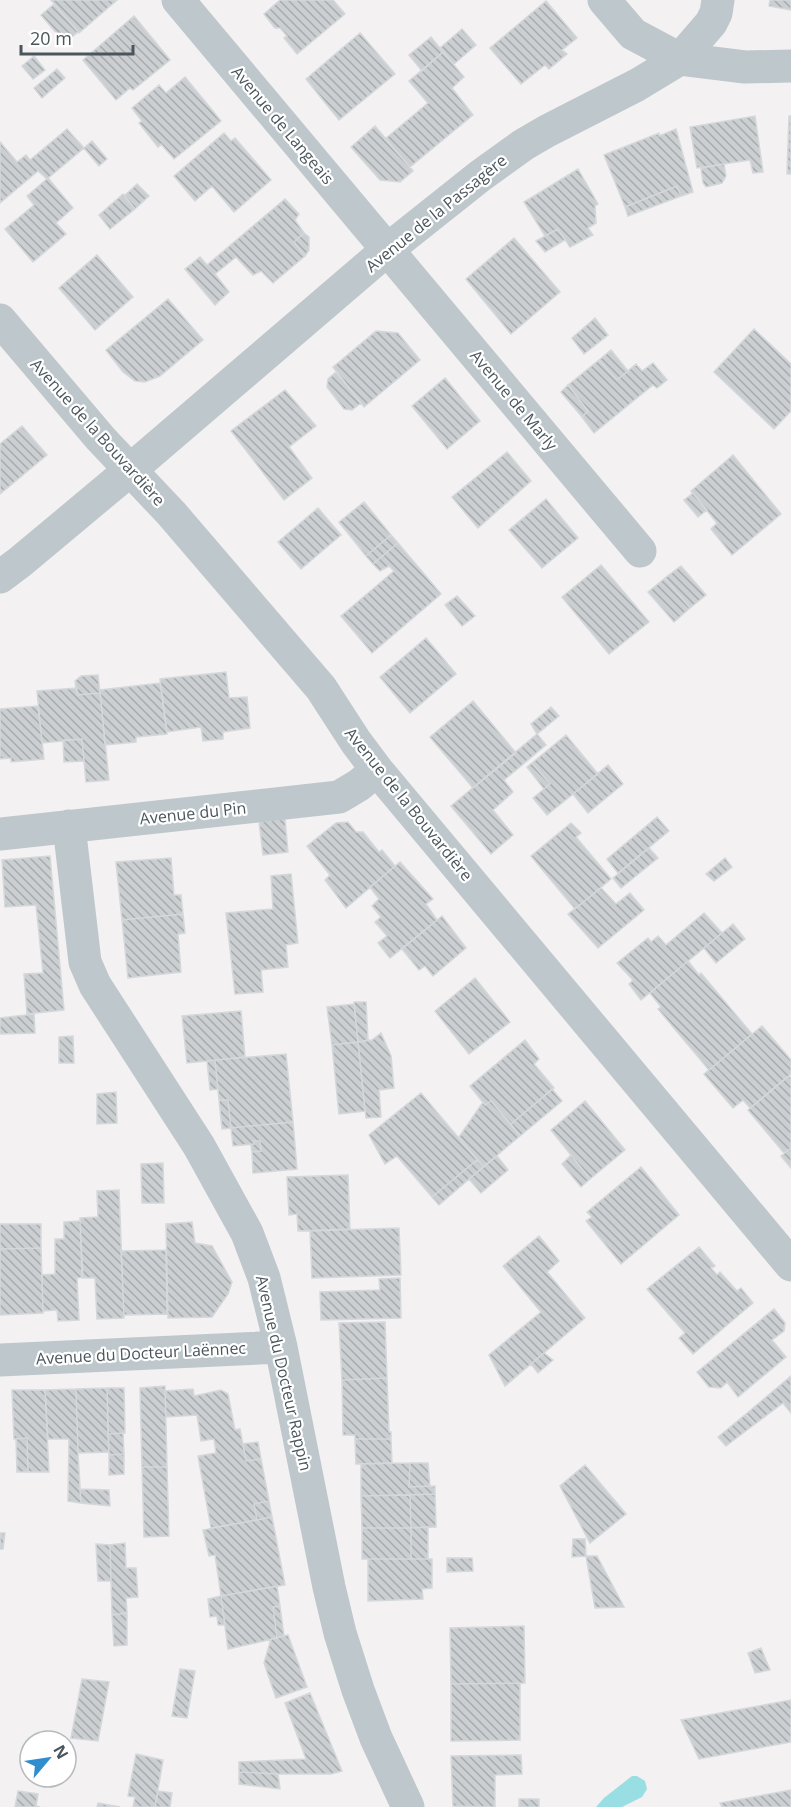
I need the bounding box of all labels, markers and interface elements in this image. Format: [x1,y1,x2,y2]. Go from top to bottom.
scale bar [21,18,134,56]
text: 20 m [30,26,72,50]
street label: Avenue de Langeais [227,61,339,189]
street label: Avenue de la Passagère [361,149,511,277]
street label: Avenue de Marly [466,345,563,456]
street label: Avenue de la Bouvardière [26,354,170,510]
street label: Avenue de la Bouvardière [340,723,478,885]
street label: Avenue du Pin [139,796,247,830]
street label: Avenue du Docteur Rappin [251,1273,317,1473]
street label: Avenue du Docteur Laënnec [35,1336,247,1369]
north arrow [18,1729,78,1789]
text: N [48,1741,74,1763]

